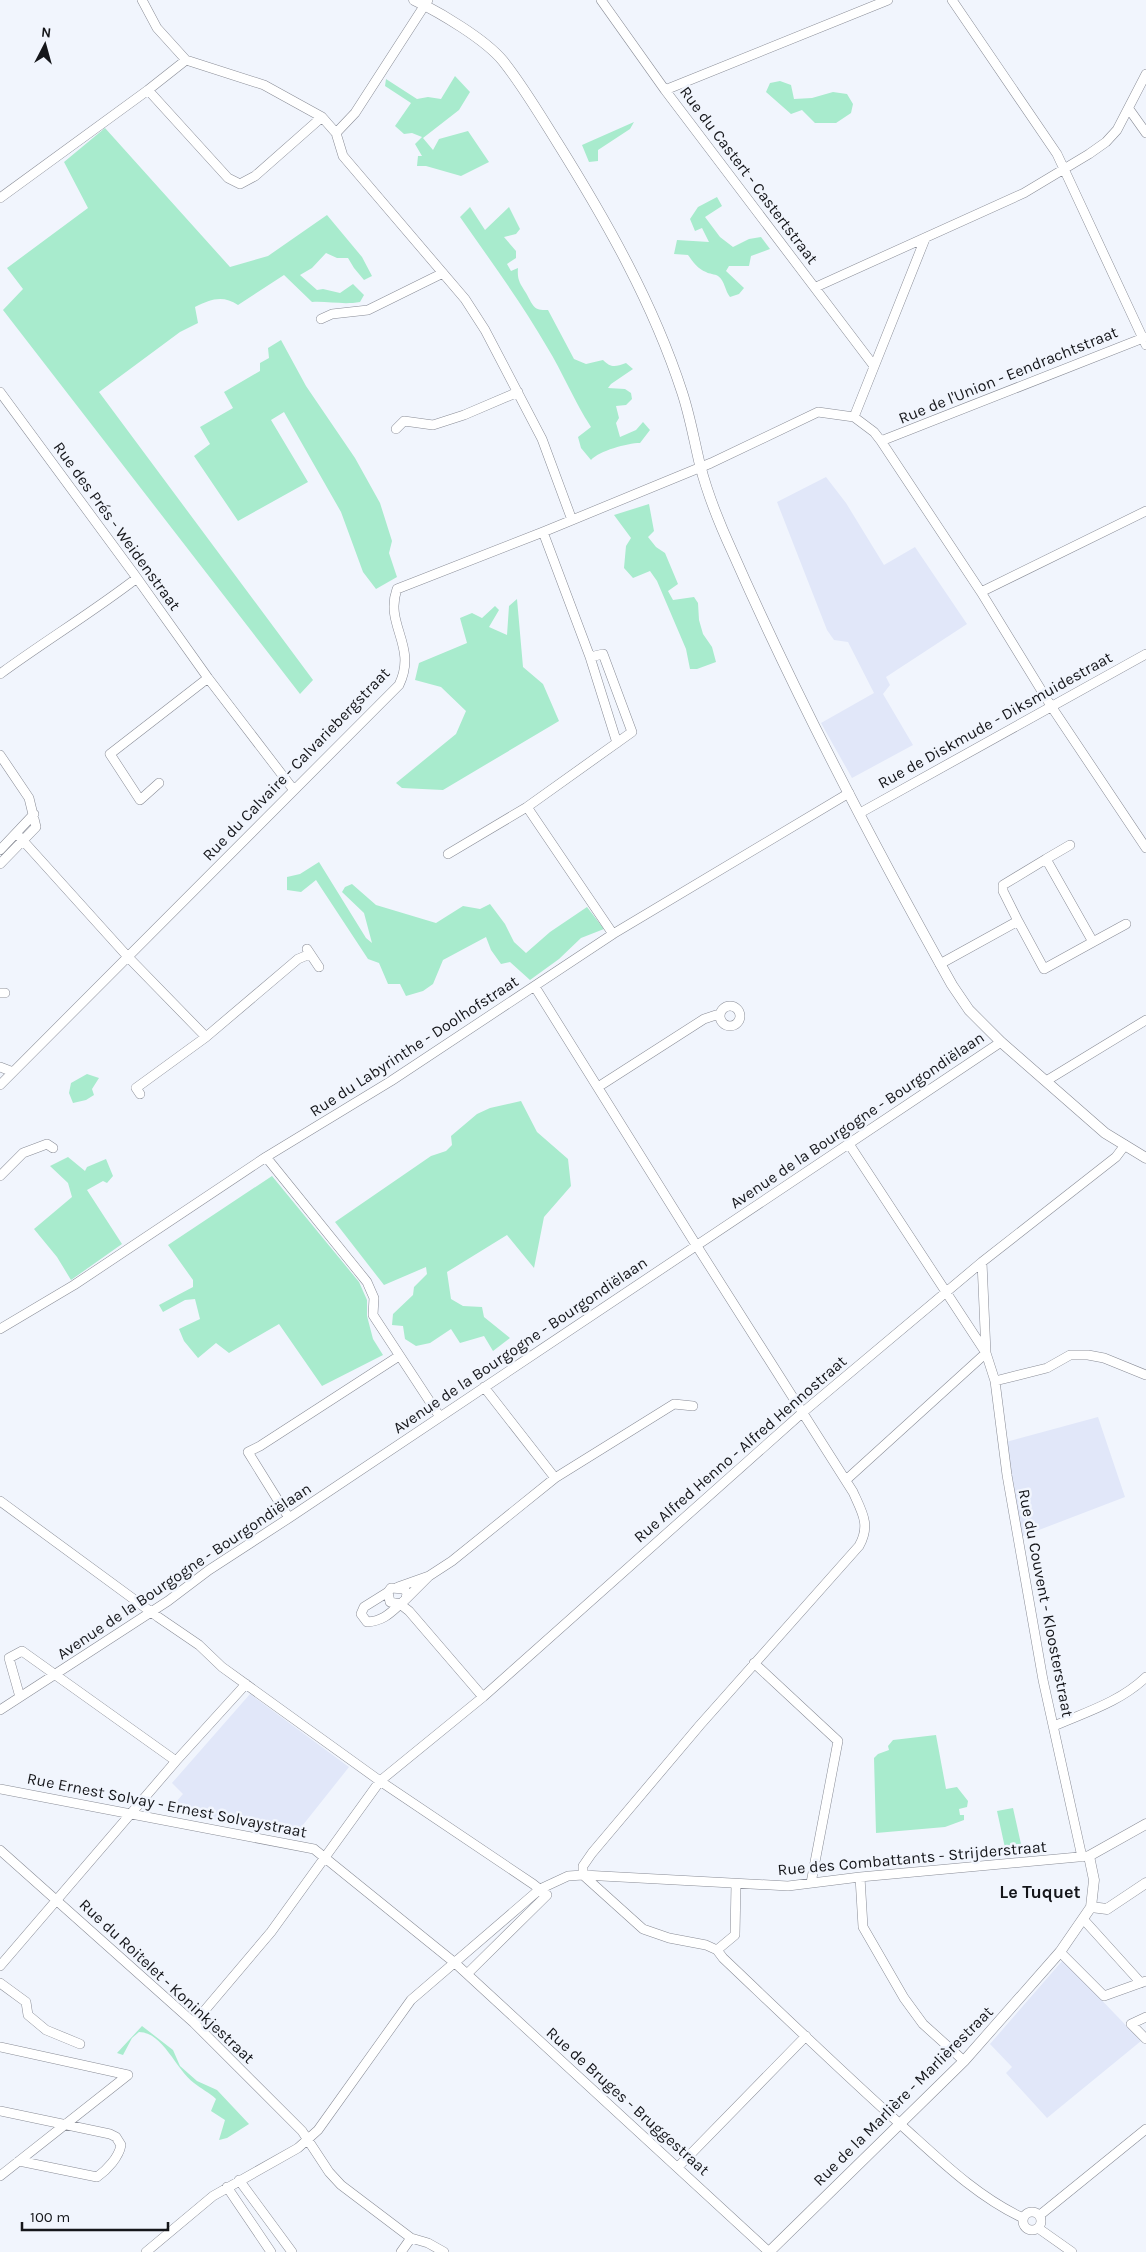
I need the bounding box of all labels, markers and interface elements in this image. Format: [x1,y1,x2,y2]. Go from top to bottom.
north arrow [20,20,70,70]
text: N [40,24,52,42]
street label: Rue du Castert - Castertstraat [676,82,822,268]
street label: Rue de l'Union - Eendrachtstraat [896,322,1120,428]
street label: Rue des Prés - Weidenstraat [49,438,185,614]
street label: Rue de Diskmude - Diksmuidestraat [875,647,1115,793]
street label: Rue du Calvaire - Calvariebergstraat [198,663,394,865]
street label: Rue du Labyrinthe - Doolhofstraat [306,971,522,1121]
street label: Avenue de la Bourgogne - Bourgondiëlaan [726,1028,988,1212]
street label: Avenue de la Bourgogne - Bourgondiëlaan [389,1253,651,1437]
street label: Rue Alfred Henno - Alfred Hennostraat [630,1352,850,1546]
street label: Avenue de la Bourgogne - Bourgondiëlaan [53,1479,315,1663]
street label: Rue du Couvent - Kloosterstraat [1015,1487,1077,1719]
street label: Rue Ernest Solvay - Ernest Solvaystraat [25,1769,309,1841]
street label: Rue des Combattants - Strijderstraat [777,1837,1047,1879]
district label: Le Tuquet [999,1881,1081,1903]
street label: Rue du Roitelet - Koninkjestraat [76,1895,258,2067]
street label: Rue de la Marlière - Marlièrestraat [809,2002,997,2190]
street label: Rue de Bruges - Bruggestraat [543,2023,713,2179]
scale bar [22,2200,169,2232]
text: 100 m [30,2208,70,2226]

